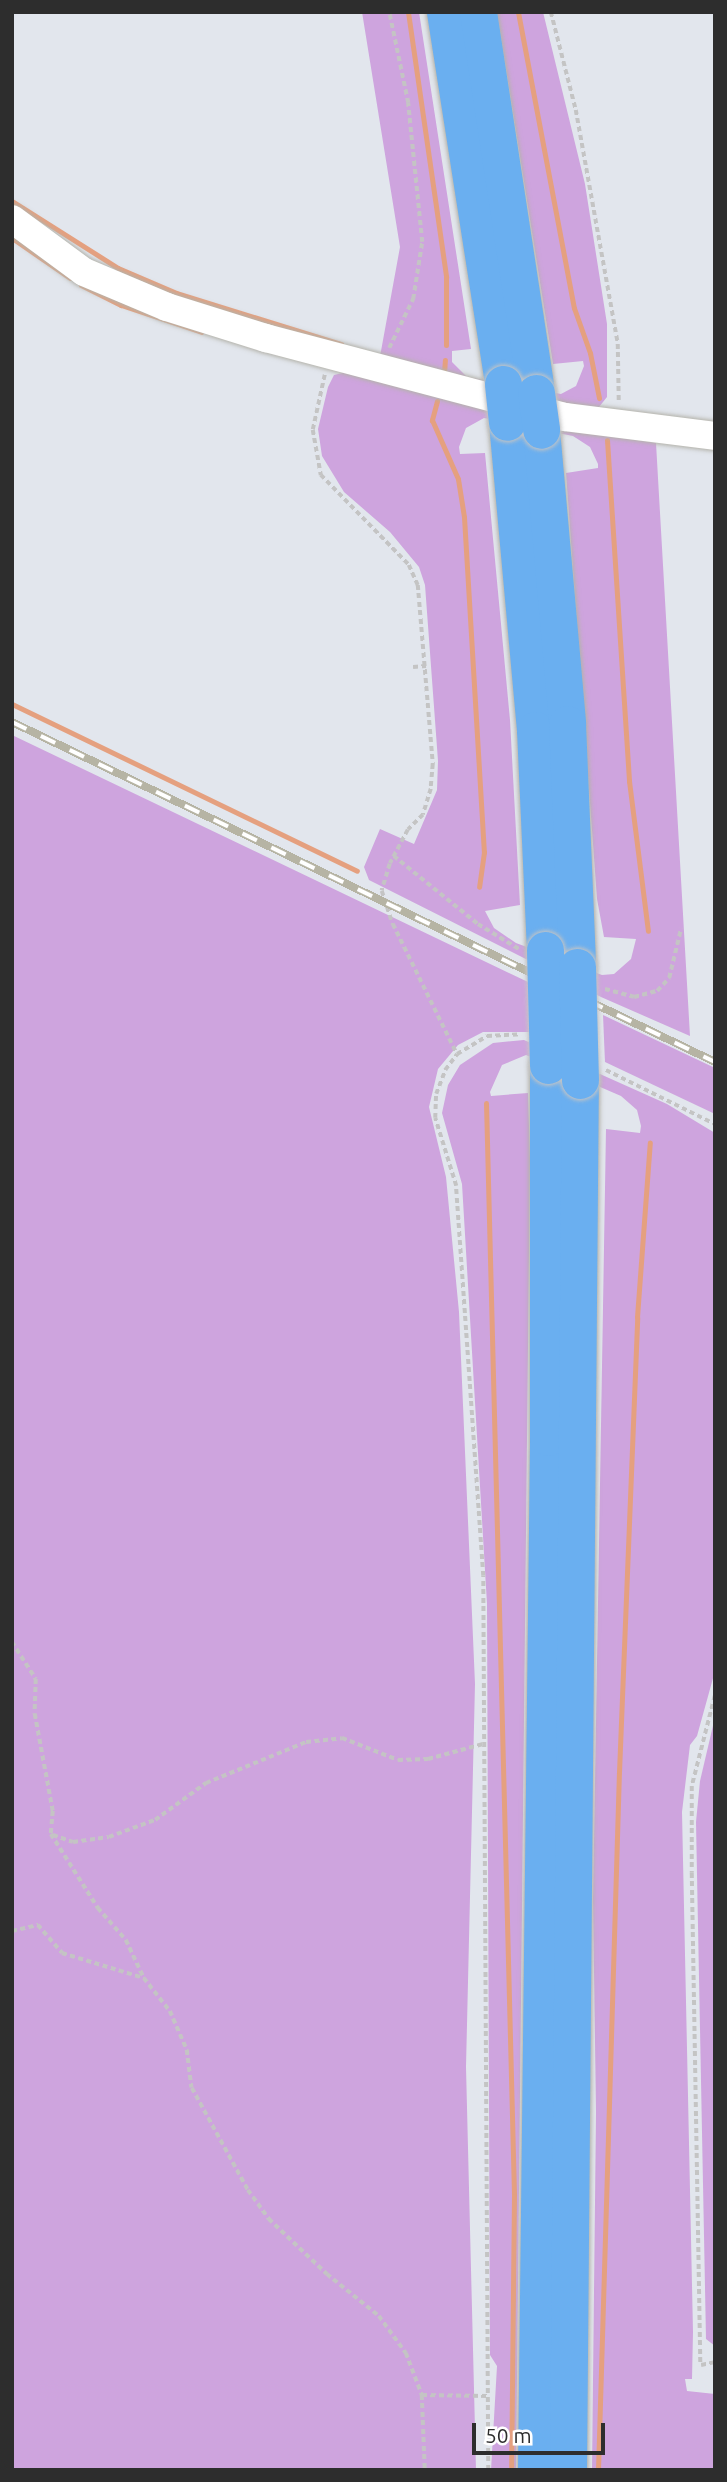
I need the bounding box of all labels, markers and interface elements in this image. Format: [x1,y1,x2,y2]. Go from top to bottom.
scale bar [475,2408,608,2452]
text: 50 m [485,2423,532,2447]

